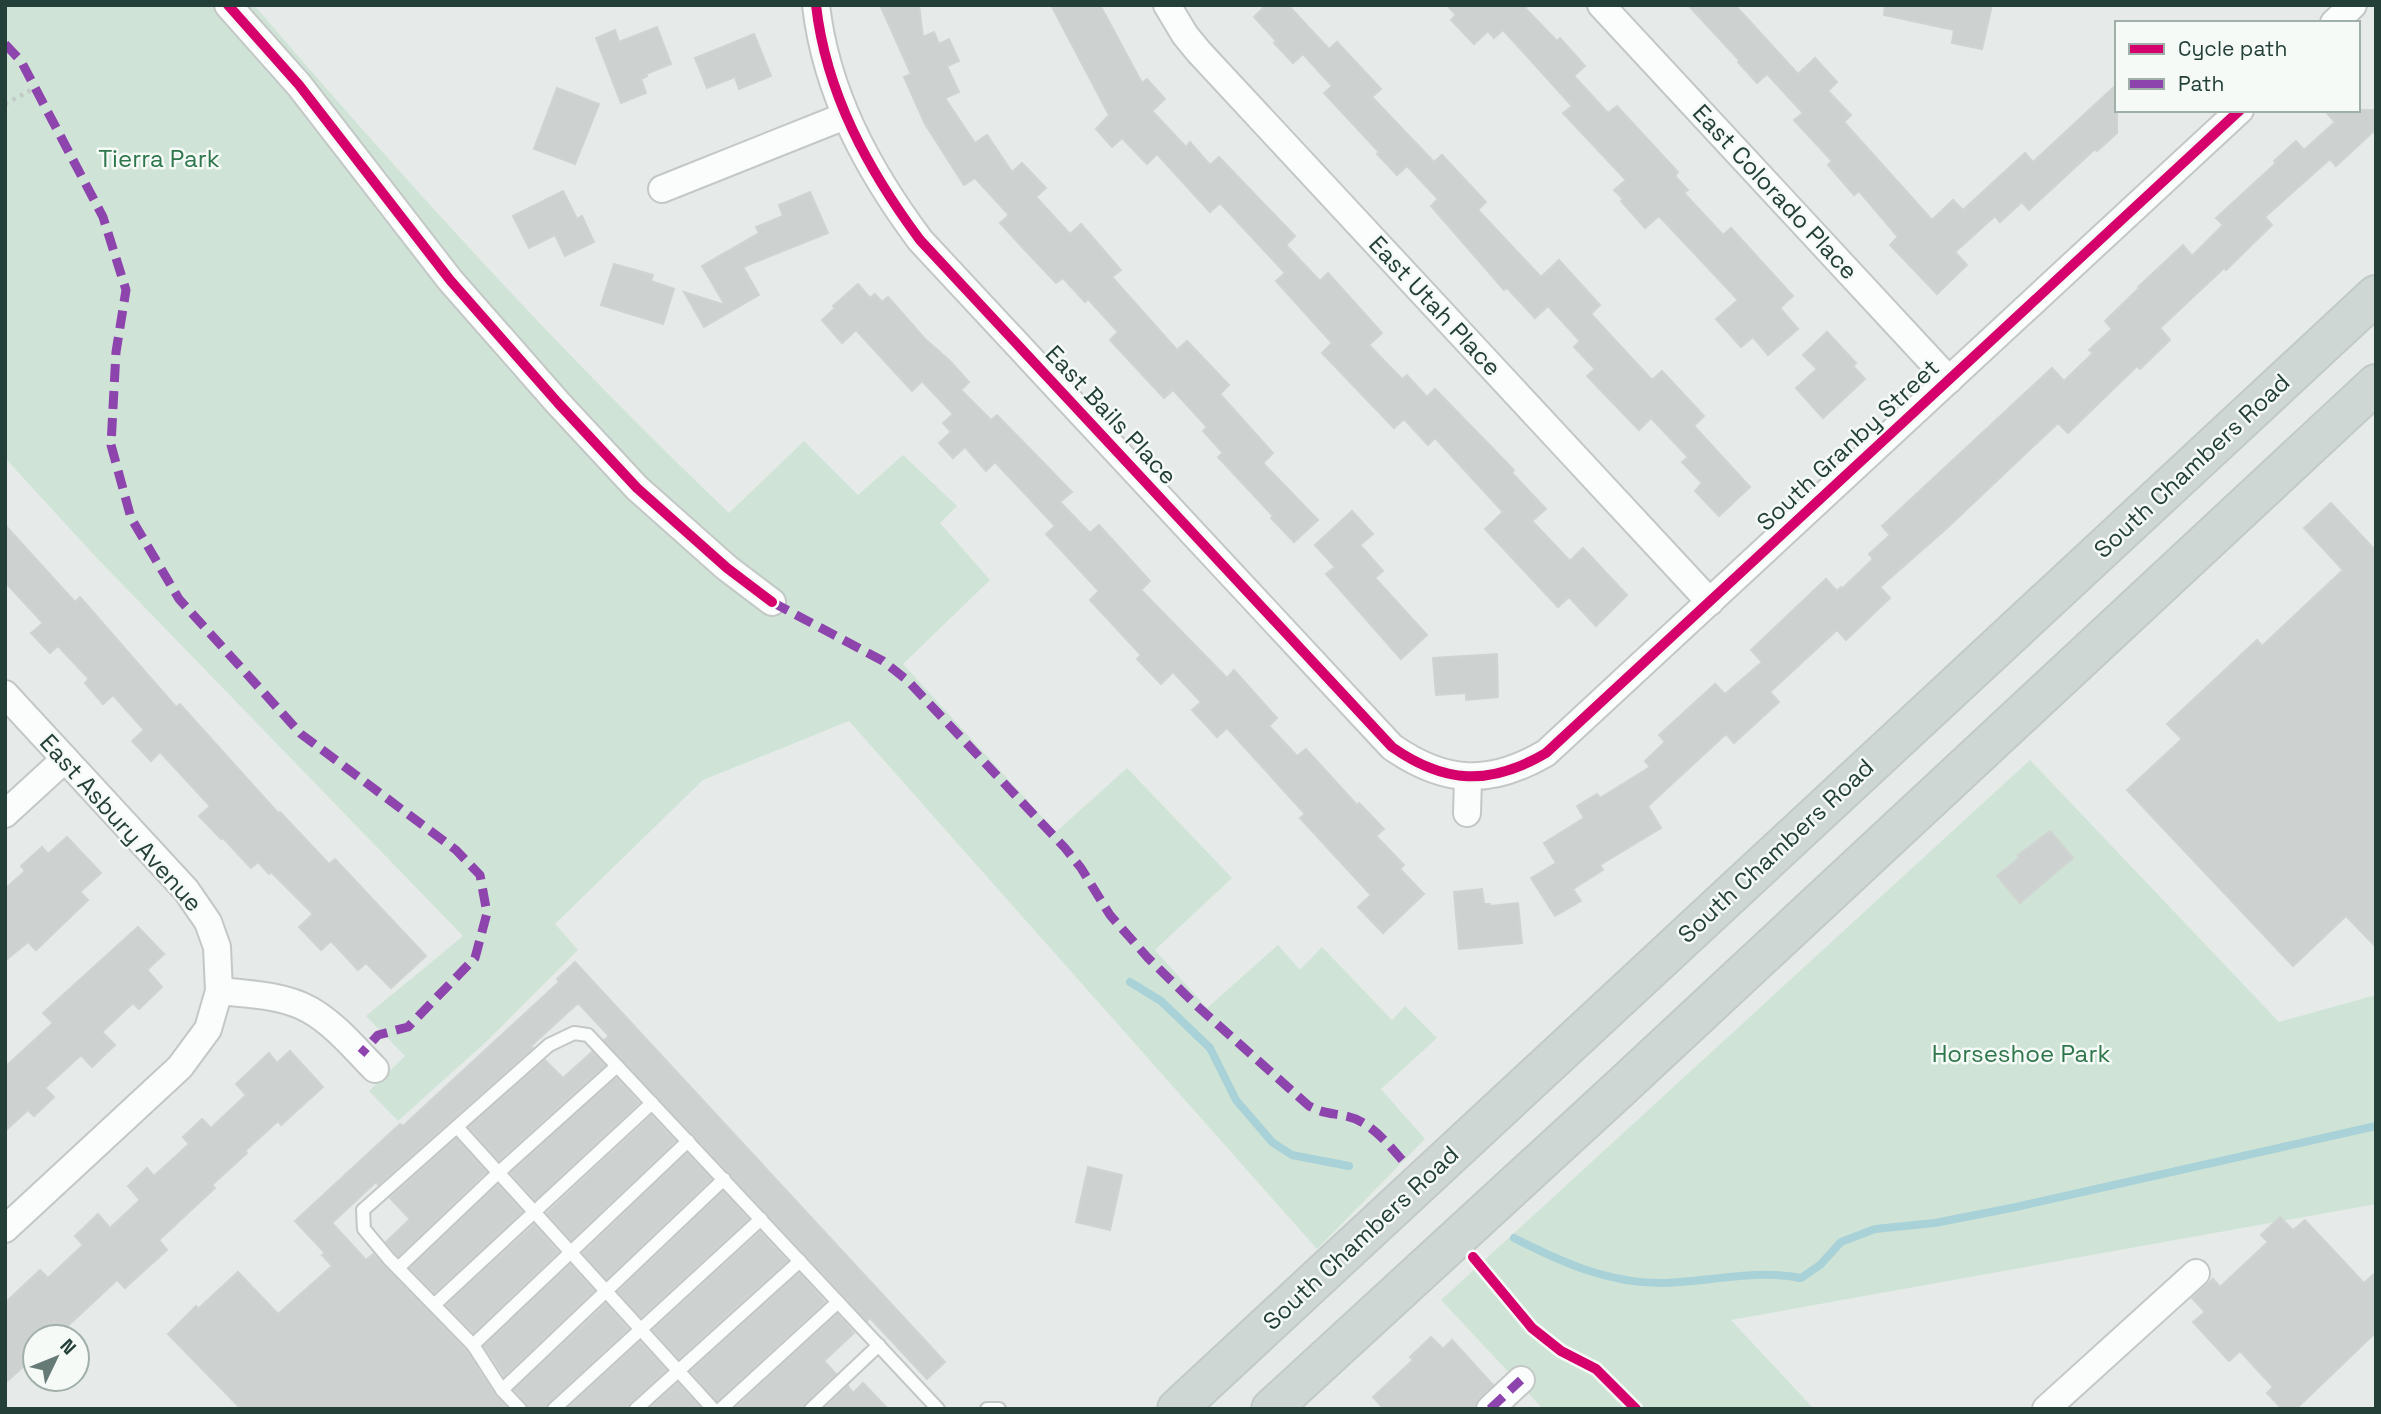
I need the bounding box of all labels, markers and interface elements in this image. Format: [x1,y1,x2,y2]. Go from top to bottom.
legend [2115,21,2360,112]
text: Cycle path [2178,35,2287,62]
text: Path [2178,70,2224,97]
street label: East Colorado Place [1686,97,1865,286]
park label: Tierra Park [98,143,220,174]
street label: East Utah Place [1362,229,1508,382]
street label: East Bails Place [1039,338,1184,491]
street label: South Granby Street [1750,352,1946,537]
street label: South Chambers Road [2087,367,2296,565]
street label: East Asbury Avenue [33,727,209,918]
street label: South Chambers Road [1671,752,1880,950]
park label: Horseshoe Park [1932,1038,2110,1069]
street label: South Chambers Road [1256,1139,1465,1337]
north arrow [21,1323,91,1393]
text: N [55,1334,82,1360]

